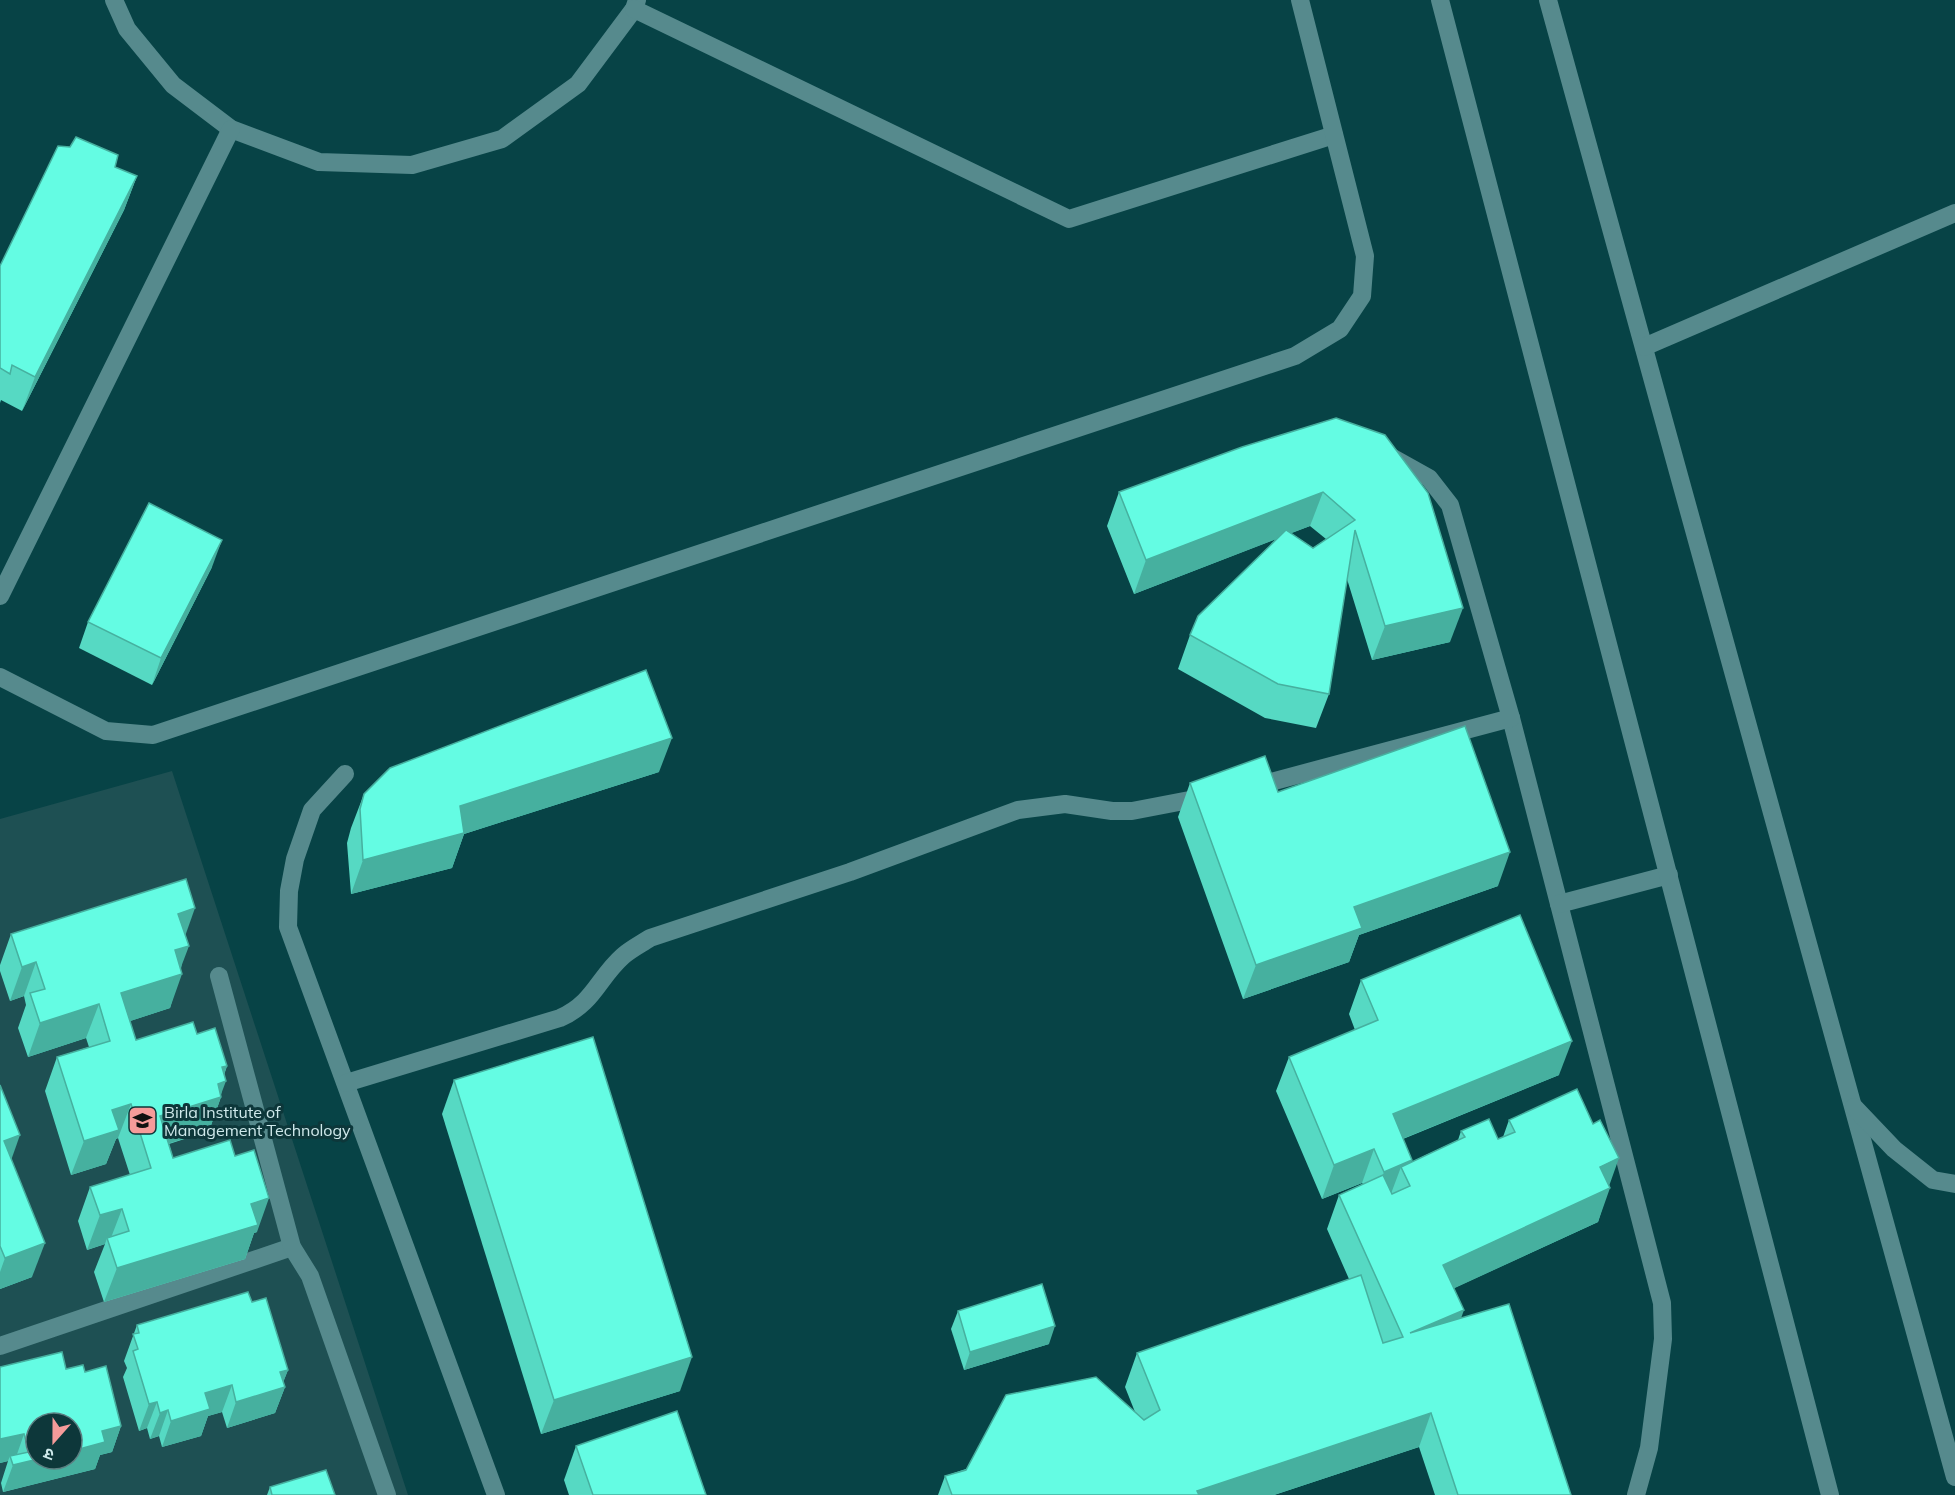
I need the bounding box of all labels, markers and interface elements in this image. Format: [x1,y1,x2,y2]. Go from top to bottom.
place label: Birla Institute of Management Technology [164,1102,351,1140]
school or university icon: Birla Institute of Management Technology [127,1105,159,1137]
north arrow [24,1411,84,1471]
text: उ [40,1444,57,1466]

